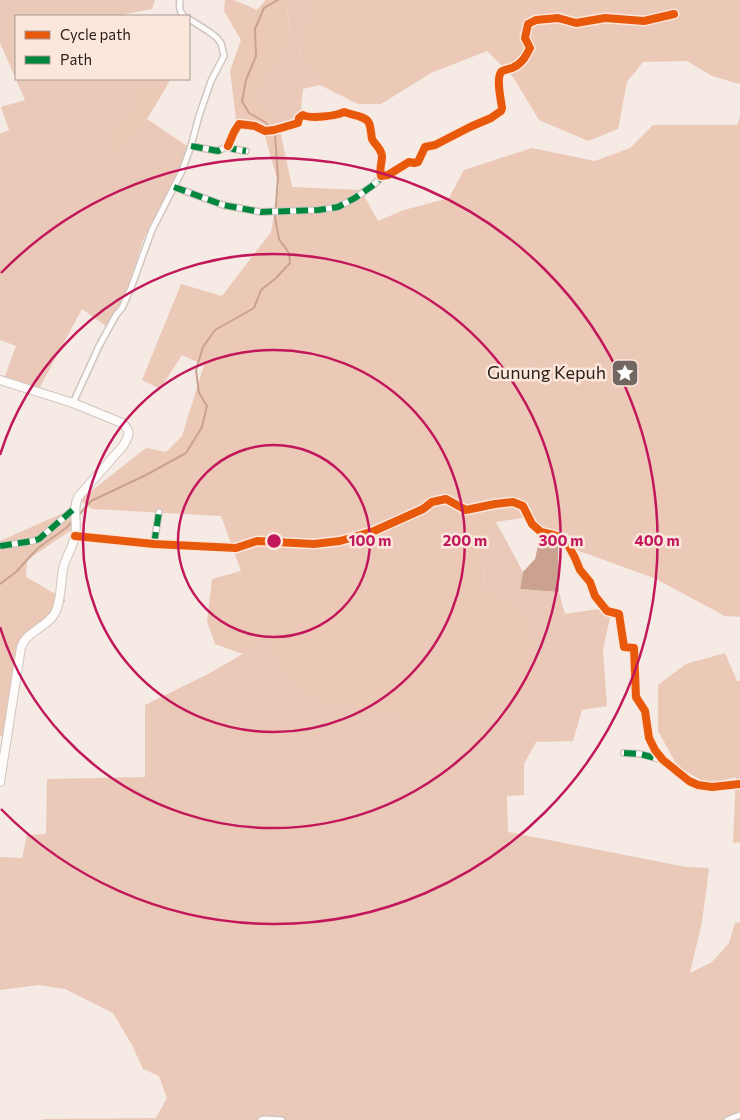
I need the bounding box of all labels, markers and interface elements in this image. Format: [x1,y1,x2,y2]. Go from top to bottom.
legend [15,15,190,80]
text: Cycle path [60,25,131,43]
text: Path [60,50,92,68]
place icon: Gunung Kepuh [610,358,640,388]
place label: Gunung Kepuh [487,361,606,383]
text: 100 m [349,531,391,549]
text: 200 m [443,531,487,549]
text: 300 m [539,531,583,549]
text: 400 m [634,531,680,549]
centre of rings [265,532,283,550]

